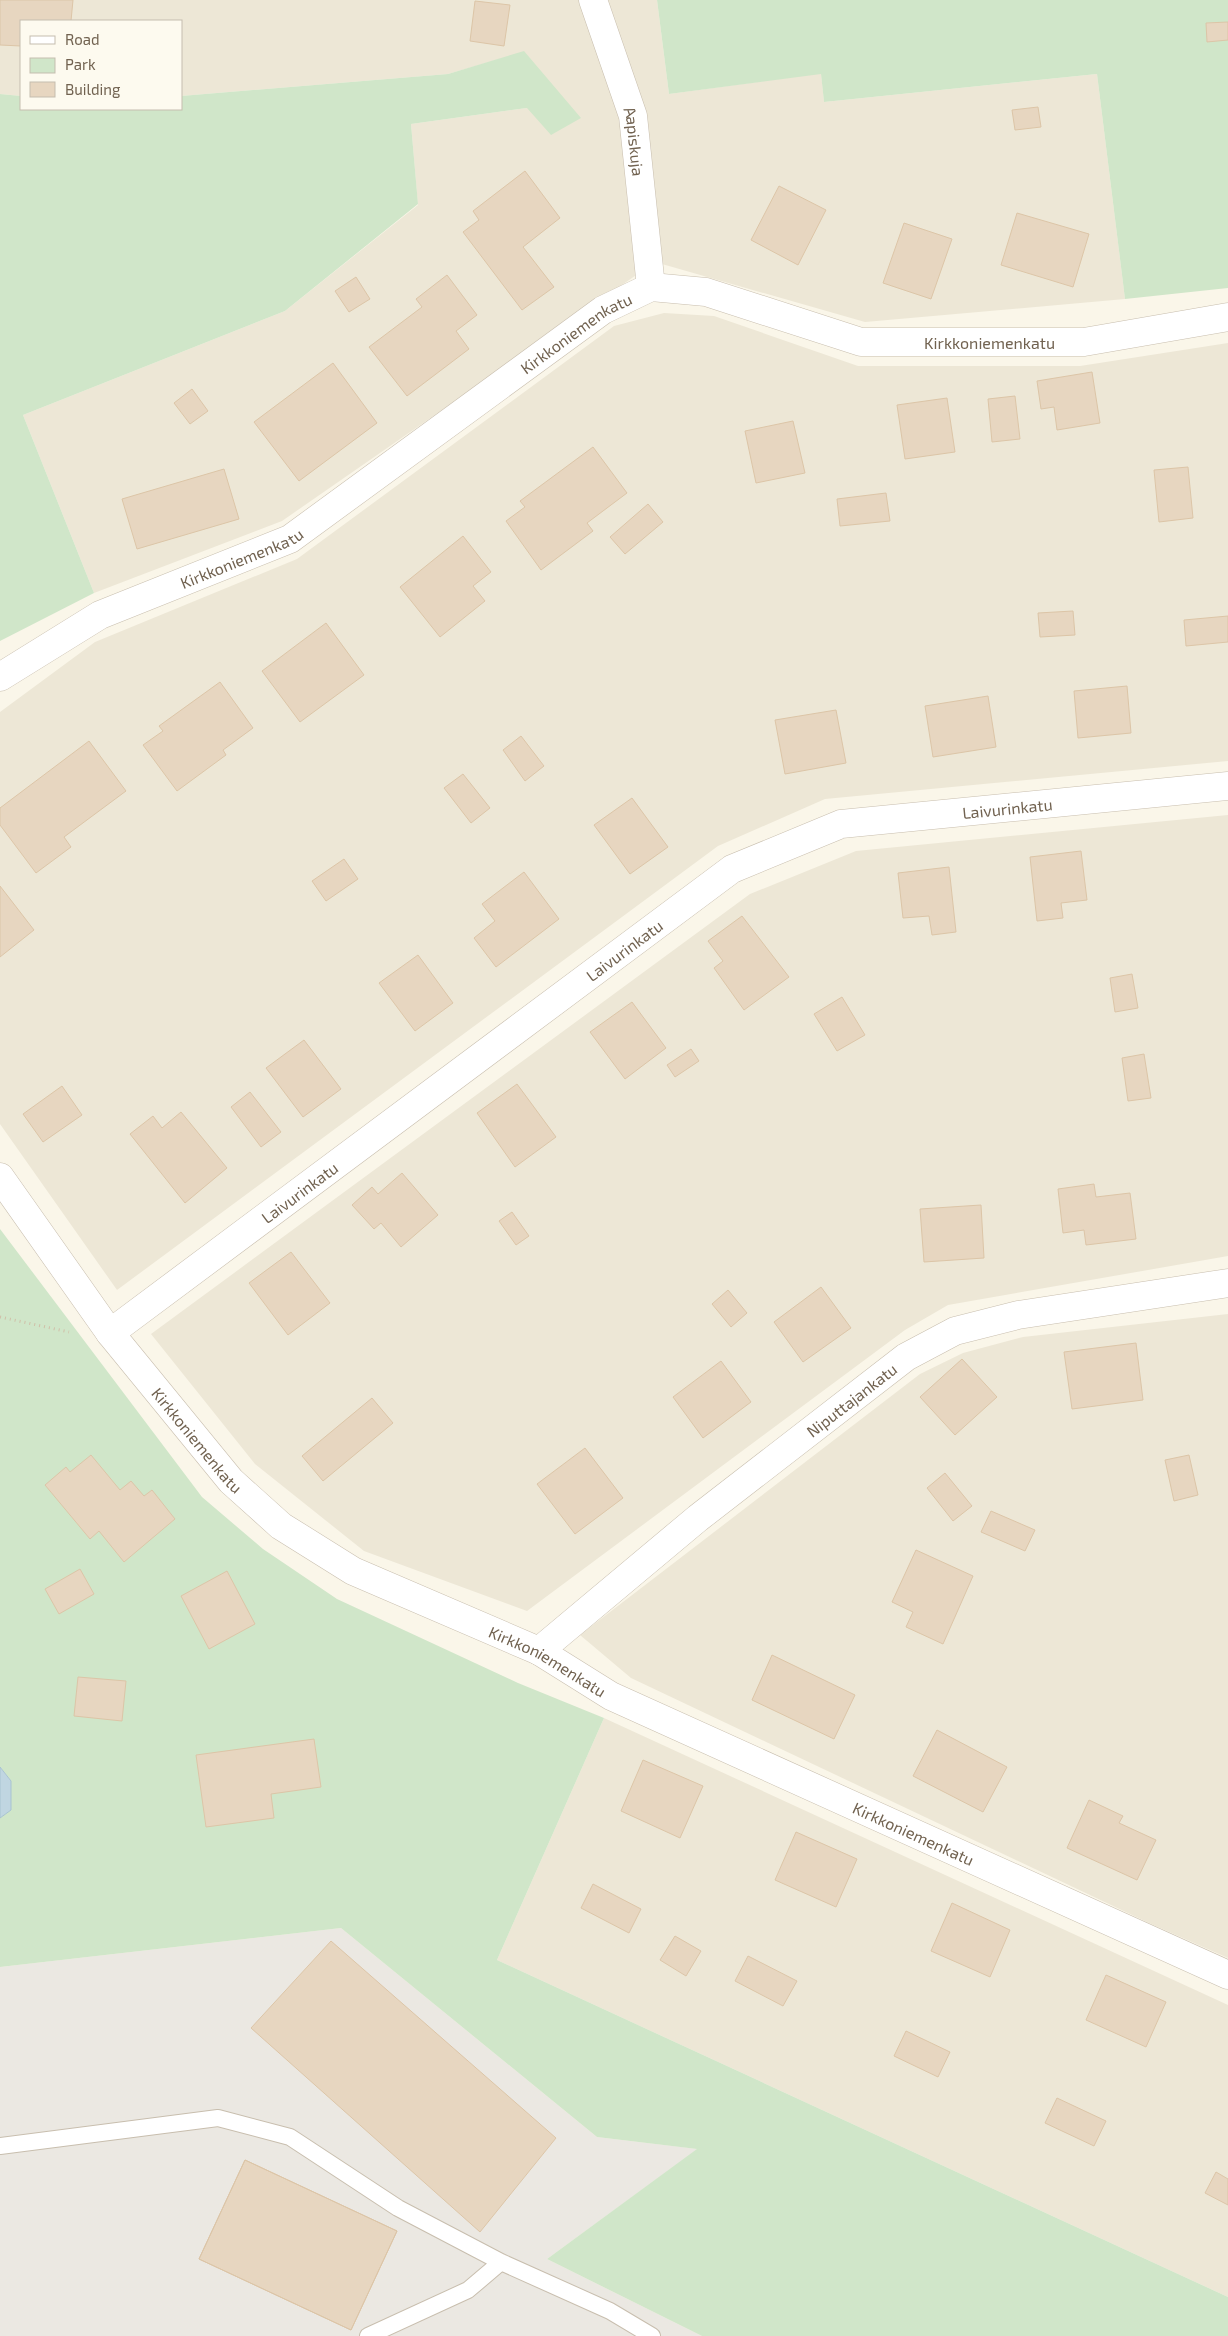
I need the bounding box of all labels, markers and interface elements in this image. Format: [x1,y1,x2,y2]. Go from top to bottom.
legend [20,20,182,110]
text: Road [65,30,100,48]
text: Park [65,55,96,73]
text: Building [65,80,121,98]
street label: Aapiskuja [621,104,649,177]
street label: Kirkkoniemenkatu [516,288,634,377]
street label: Kirkkoniemenkatu [924,333,1055,352]
street label: Kirkkoniemenkatu [177,524,306,592]
street label: Laivurinkatu [961,794,1053,822]
street label: Laivurinkatu [582,915,666,984]
street label: Laivurinkatu [257,1157,341,1227]
street label: Niputtajankatu [802,1359,900,1440]
street label: Kirkkoniemenkatu [149,1383,247,1496]
street label: Kirkkoniemenkatu [486,1621,610,1700]
street label: Kirkkoniemenkatu [850,1797,977,1869]

